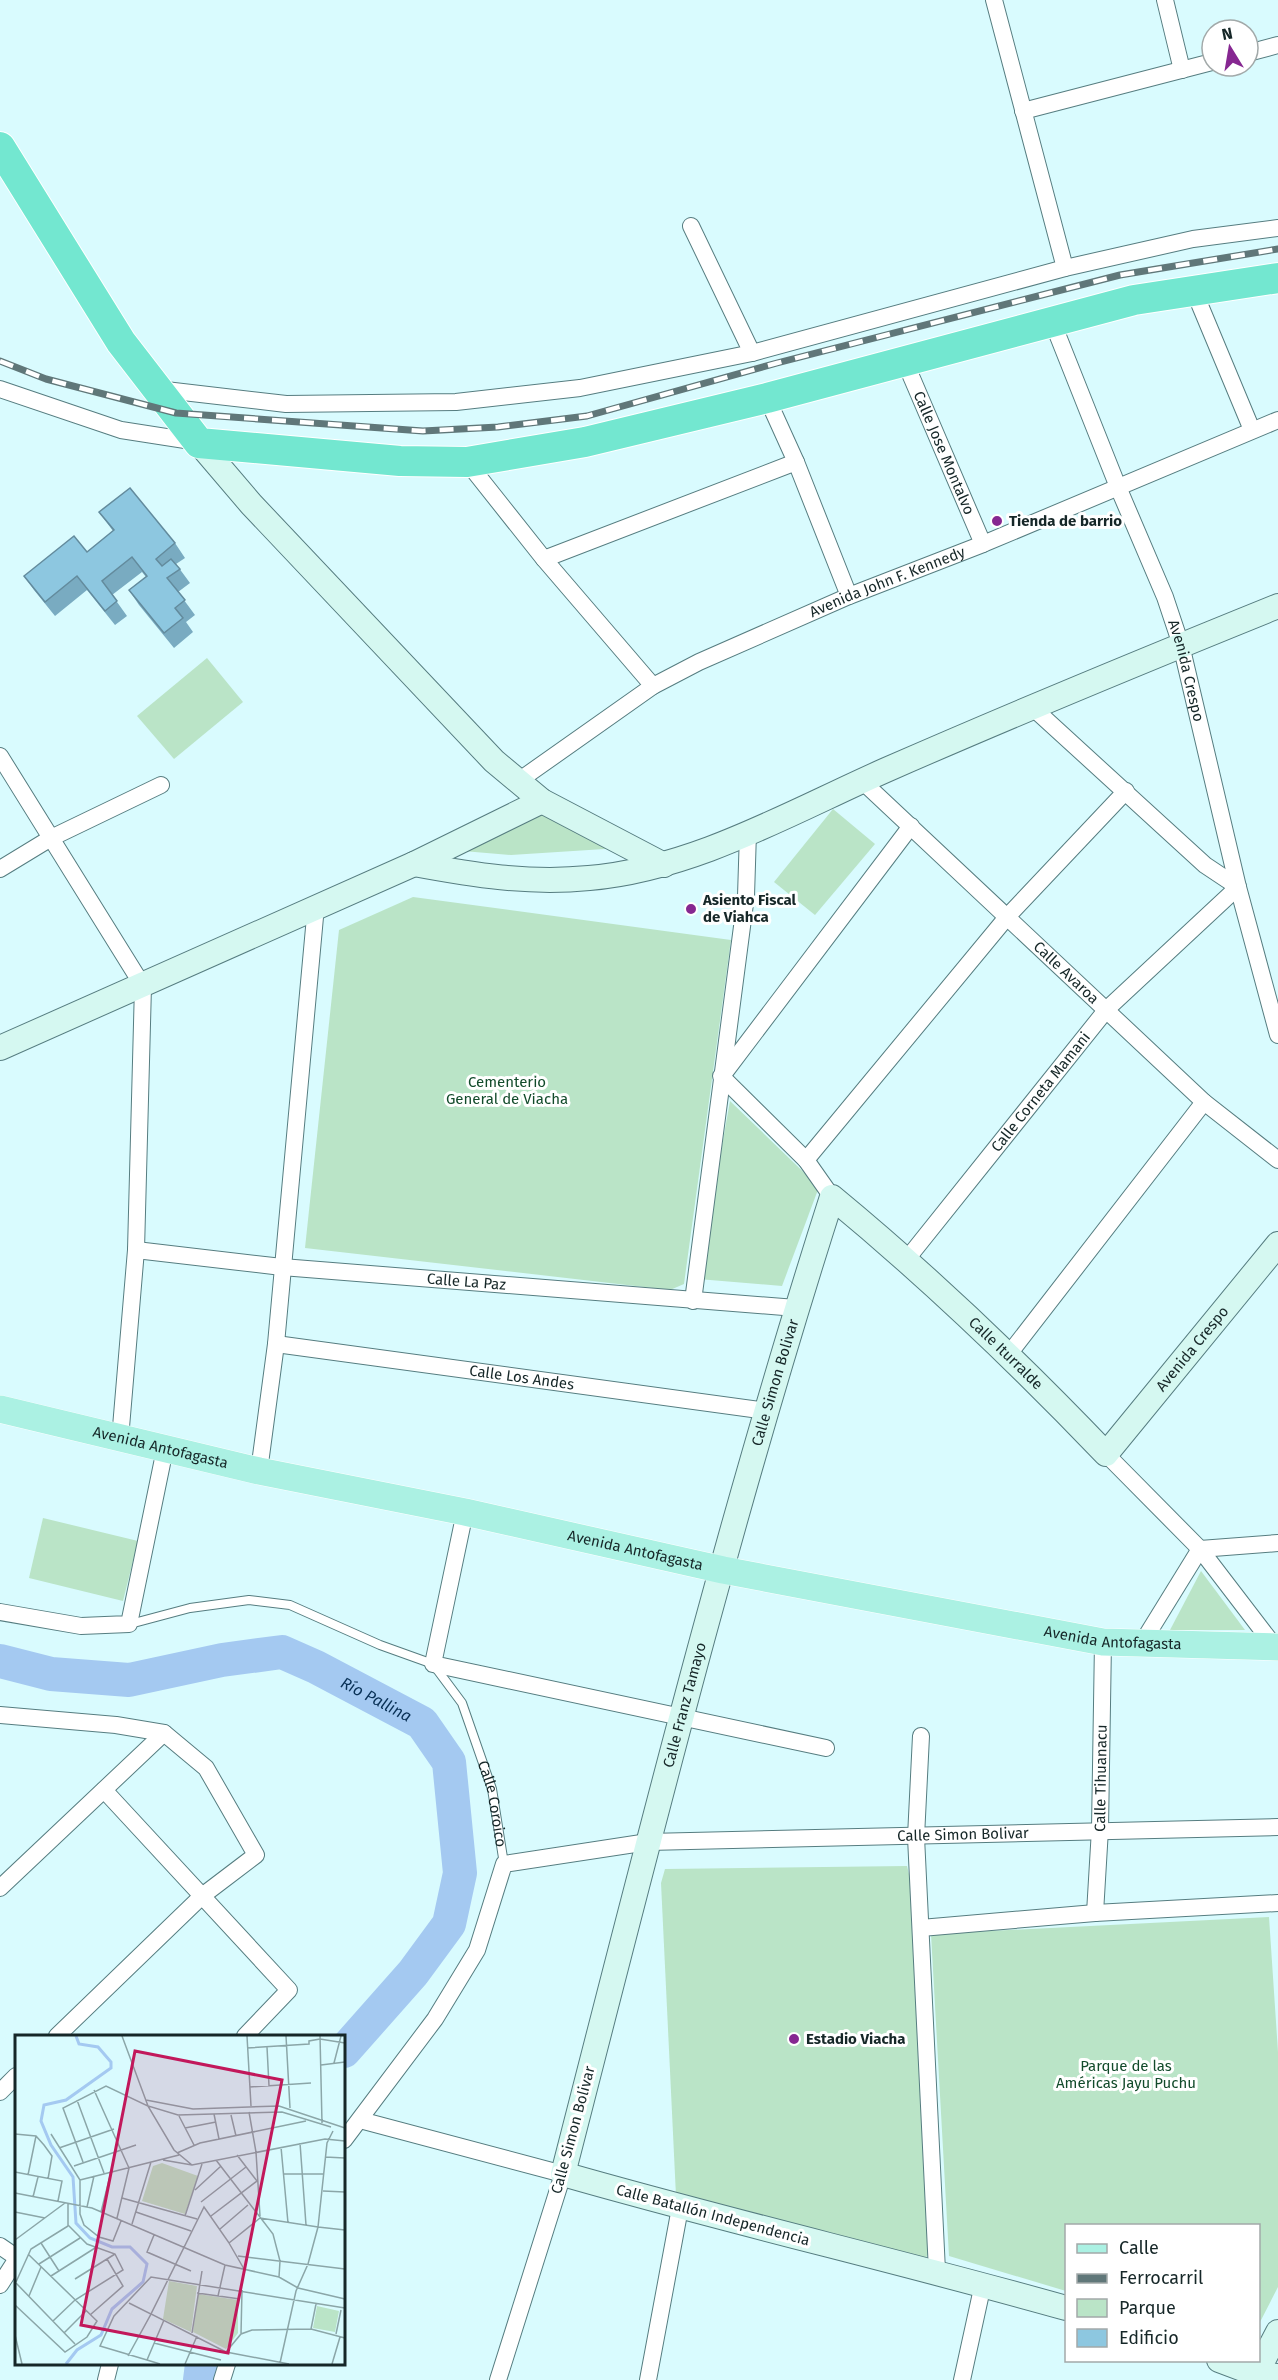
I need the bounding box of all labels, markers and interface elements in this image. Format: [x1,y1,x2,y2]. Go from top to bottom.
north arrow [1200,18,1260,78]
text: N [1220,23,1234,44]
street label: Calle Jose Montalvo [910,388,978,517]
place label: Tienda de barrio [1009,512,1122,530]
marker: Tienda de barrio [990,514,1004,528]
street label: Avenida John F. Kennedy [807,543,968,621]
street label: Avenida Crespo [1164,617,1208,723]
place label: Asiento Fiscal de Viahca [702,891,797,926]
marker: Asiento Fiscal de Viahca [684,902,698,916]
street label: Calle Avaroa [1030,938,1103,1008]
street label: Calle Corneta Mamani [987,1028,1094,1155]
park label: Cementerio General de Viacha [446,1073,568,1108]
street label: Calle La Paz [426,1270,507,1294]
street label: Avenida Crespo [1152,1303,1232,1395]
street label: Calle Iturralde [965,1313,1047,1393]
street label: Calle Simon Bolivar [748,1317,802,1448]
street label: Calle Los Andes [468,1361,575,1394]
street label: Avenida Antofagasta [91,1423,230,1472]
street label: Avenida Antofagasta [566,1526,705,1574]
street label: Avenida Antofagasta [1043,1622,1182,1653]
street label: Calle Franz Tamayo [659,1640,710,1770]
water label: Río Pallina [338,1673,415,1726]
street label: Calle Tihuanacu [1091,1724,1111,1832]
street label: Calle Coroico [474,1758,510,1848]
street label: Calle Simon Bolivar [897,1824,1029,1845]
place label: Estadio Viacha [806,2030,906,2048]
marker: Estadio Viacha [787,2032,801,2046]
inset map [15,2035,345,2365]
park label: Parque de las Américas Jayu Puchu [1056,2057,1196,2092]
street label: Calle Simon Bolivar [547,2064,599,2196]
street label: Calle Batallón Independencia [614,2180,812,2250]
legend [1065,2224,1260,2362]
text: Calle [1119,2237,1159,2259]
text: Ferrocarril [1119,2267,1203,2289]
text: Parque [1119,2297,1176,2319]
text: Edificio [1119,2327,1179,2349]

